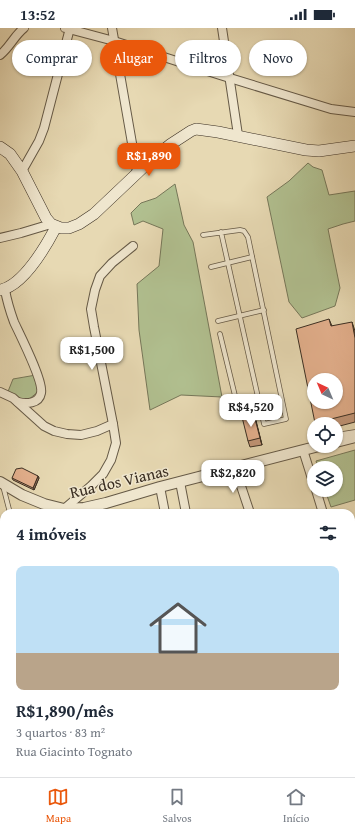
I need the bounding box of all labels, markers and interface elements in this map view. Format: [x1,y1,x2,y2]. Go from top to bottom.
text: 13:52 [20,4,55,25]
chip: Comprar [12,40,92,76]
chip: Alugar [100,40,167,76]
chip: Filtros [175,40,241,76]
chip: Novo [249,40,307,76]
pin: R$1,890 [112,143,186,177]
text: R$1,890 [126,146,172,165]
pin: R$1,500 [55,337,129,371]
text: R$1,500 [69,340,115,359]
north arrow [307,373,343,409]
map controls [307,373,343,497]
pin: R$4,520 [214,394,288,428]
text: R$4,520 [228,397,274,416]
button: locate [307,417,343,453]
street label: Rua dos Vianas [67,458,171,504]
pin: R$2,820 [196,460,270,494]
button: layers [307,461,343,497]
text: R$2,820 [210,463,256,482]
text: 4 imóveis [16,521,87,546]
icon: filters [317,522,339,544]
icon: home [142,592,214,664]
text: R$1,890/mês [16,698,114,723]
text: 3 quartos · 83 m² [16,723,105,742]
text: Rua Giacinto Tognato [16,742,132,761]
tab: Mapa [46,786,71,826]
tab: Salvos [163,786,192,826]
tab: Início [283,786,309,826]

